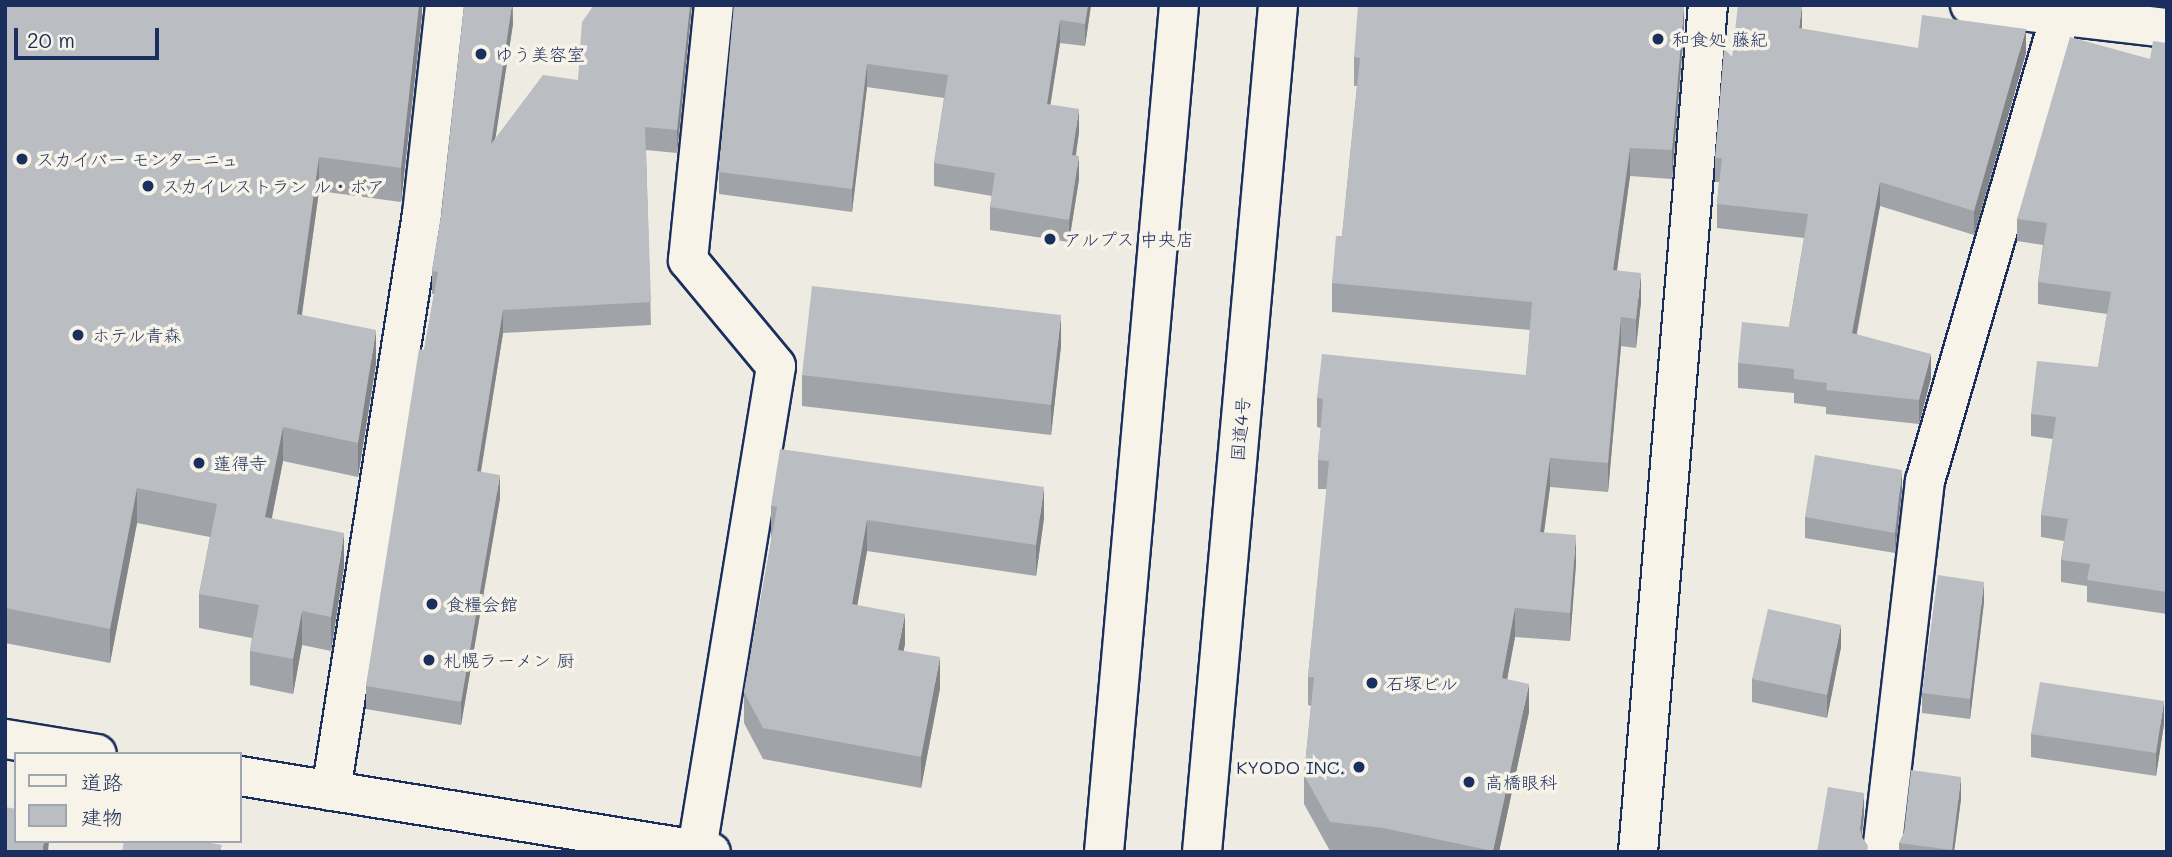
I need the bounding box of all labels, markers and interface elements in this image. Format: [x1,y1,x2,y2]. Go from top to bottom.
scale bar [18,14,163,58]
text: 20 m [27,26,75,53]
place label: 和食処 藤紀 [1672,28,1768,50]
marker: 和食処 藤紀 [1650,31,1666,47]
place label: ゆう美容室 [495,43,585,65]
marker: ゆう美容室 [473,46,489,62]
place label: スカイバー モンターニュ [36,148,240,170]
marker: スカイバー モンターニュ [14,151,30,167]
place label: スカイレストラン ル・ボア [162,175,384,197]
marker: スカイレストラン ル・ボア [140,178,156,194]
place label: アルプス 中央店 [1064,228,1196,250]
marker: アルプス 中央店 [1042,231,1058,247]
place label: ホテル青森 [92,324,182,346]
marker: ホテル青森 [70,327,86,343]
street label: 国道4号 [1226,396,1254,462]
place label: 蓮得寺 [213,452,267,474]
marker: 蓮得寺 [191,455,207,471]
place label: 食糧会館 [446,593,518,615]
marker: 食糧会館 [424,596,440,612]
place label: 札幌ラーメン 厨 [443,649,575,671]
marker: 札幌ラーメン 厨 [421,652,437,668]
place label: 石塚ビル [1386,672,1458,694]
marker: 石塚ビル [1364,675,1380,691]
legend [14,752,242,843]
place label: KYODO INC. [1236,756,1345,778]
marker: KYODO INC. [1351,759,1367,775]
text: 道路 [81,768,123,795]
place label: 高橋眼科 [1485,771,1557,793]
marker: 高橋眼科 [1459,772,1479,792]
text: 建物 [81,803,123,830]

